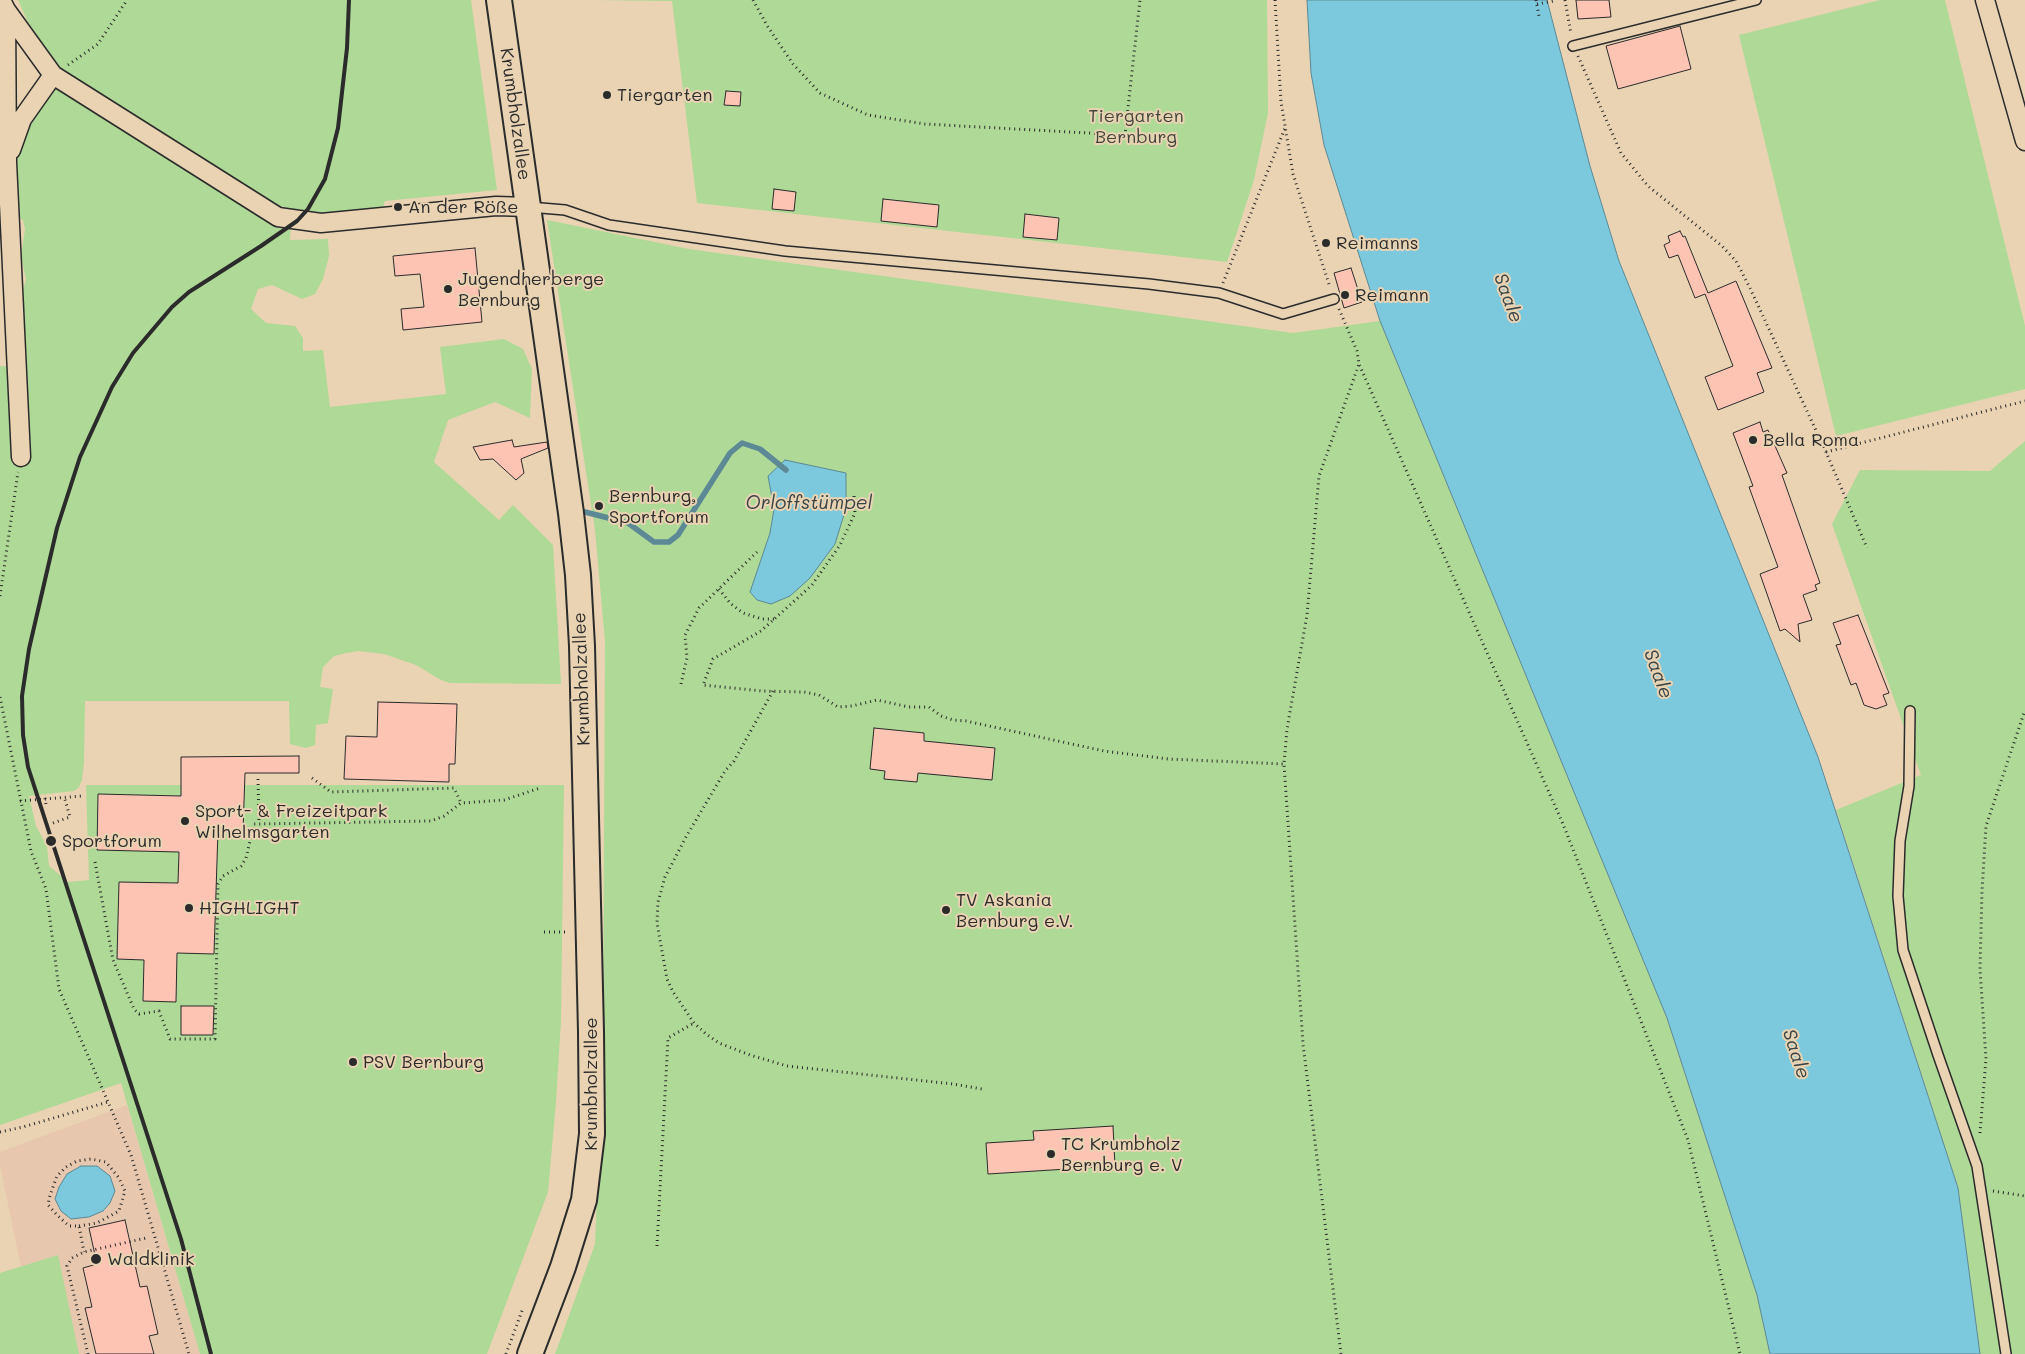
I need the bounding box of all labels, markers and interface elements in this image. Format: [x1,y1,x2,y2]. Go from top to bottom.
street label: Krumbholzallee [495,46,535,182]
place label: Tiergarten [617,84,712,106]
marker: Tiergarten [601,89,613,101]
park label: Tiergarten Bernburg [1088,105,1184,148]
place label: An der Röße [408,196,518,218]
marker: An der Röße [392,201,404,213]
place label: Reimanns [1336,232,1418,254]
marker: Reimanns [1320,237,1332,249]
place label: Jugendherberge Bernburg [458,268,604,310]
water label: Saale [1489,270,1527,326]
marker: Jugendherberge Bernburg [442,283,454,295]
place label: Reimann [1355,284,1429,306]
marker: Reimann [1339,289,1351,301]
place label: Bella Roma [1763,429,1859,451]
marker: Bella Roma [1747,434,1759,446]
place label: Bernburg, Sportforum [609,485,709,528]
water label: Orloffstümpel [746,492,872,514]
marker: Bernburg, Sportforum [593,500,605,512]
street label: Krumbholzallee [569,612,595,746]
water label: Saale [1639,646,1677,702]
place label: Sport- & Freizeitpark Wilhelmsgarten [195,800,387,842]
marker: Sport- & Freizeitpark Wilhelmsgarten [179,815,191,827]
place label: Sportforum [62,830,162,852]
marker: Sportforum [44,834,58,848]
place label: TV Askania Bernburg e.V. [956,889,1074,932]
place label: HIGHLIGHT [199,897,299,919]
marker: HIGHLIGHT [183,902,195,914]
marker: TV Askania Bernburg e.V. [940,904,952,916]
street label: Krumbholzallee [580,1017,602,1151]
water label: Saale [1777,1026,1815,1082]
place label: PSV Bernburg [363,1051,484,1073]
marker: PSV Bernburg [347,1056,359,1068]
place label: TC Krumbholz Bernburg e. V [1061,1133,1183,1176]
marker: TC Krumbholz Bernburg e. V [1045,1148,1057,1160]
place label: Waldklinik [107,1248,195,1270]
marker: Waldklinik [89,1252,103,1266]

